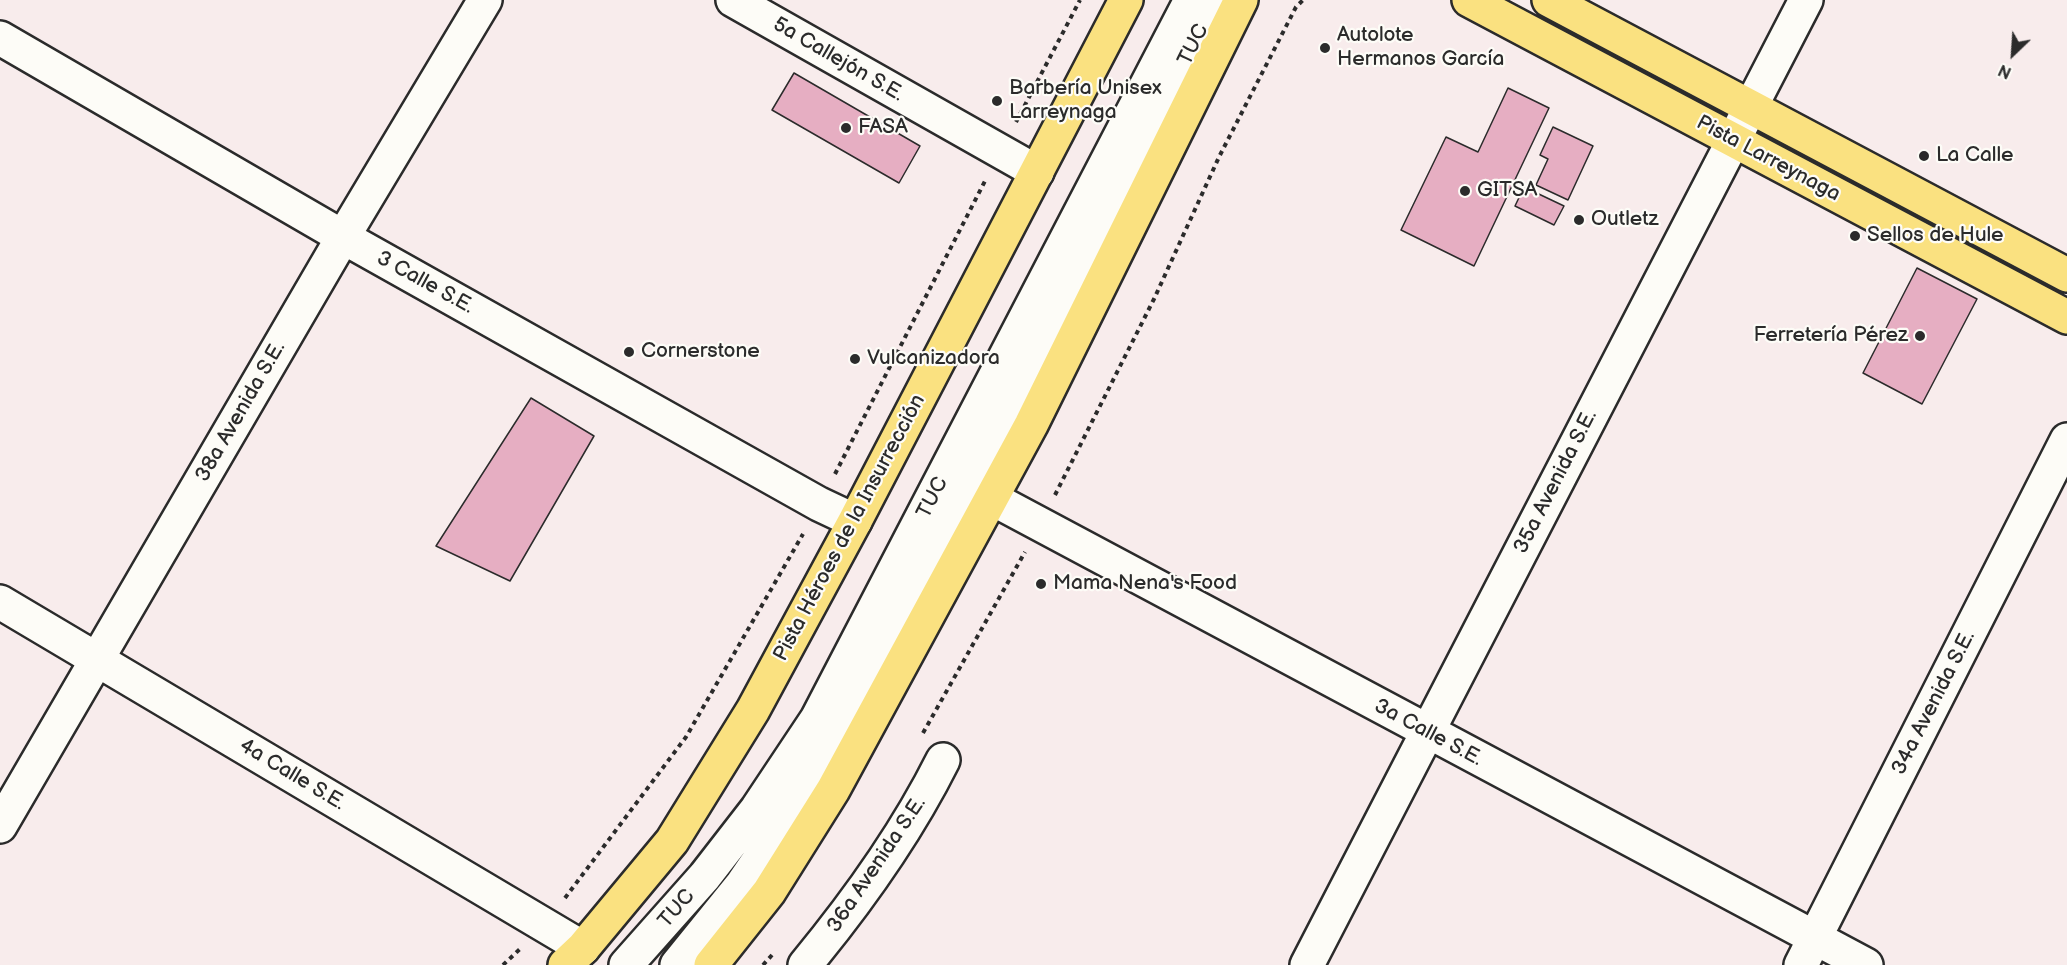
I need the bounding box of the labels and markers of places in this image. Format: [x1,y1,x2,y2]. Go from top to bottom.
place label: Autolote Hermanos García [1337,23,1504,73]
marker: Autolote Hermanos García [1318,41,1332,55]
place label: Barbería Unisex Larreynaga [1009,76,1162,126]
marker: Barbería Unisex Larreynaga [990,94,1004,108]
place label: FASA [858,115,908,141]
marker: FASA [839,121,853,135]
place label: La Calle [1936,143,2013,169]
marker: La Calle [1917,149,1931,163]
place label: GITSA [1477,178,1537,204]
marker: GITSA [1458,184,1472,198]
place label: Outletz [1591,207,1659,233]
marker: Outletz [1572,213,1586,227]
place label: Sellos de Hule [1867,223,2004,249]
marker: Sellos de Hule [1848,229,1862,243]
place label: Ferretería Pérez [1753,323,1908,349]
marker: Ferretería Pérez [1913,329,1927,343]
place label: Cornerstone [641,339,760,365]
marker: Cornerstone [622,345,636,359]
place label: Vulcanizadora [867,346,1000,372]
marker: Vulcanizadora [848,352,862,366]
place label: Mama Nena's Food [1053,571,1237,597]
marker: Mama Nena's Food [1034,577,1048,591]

